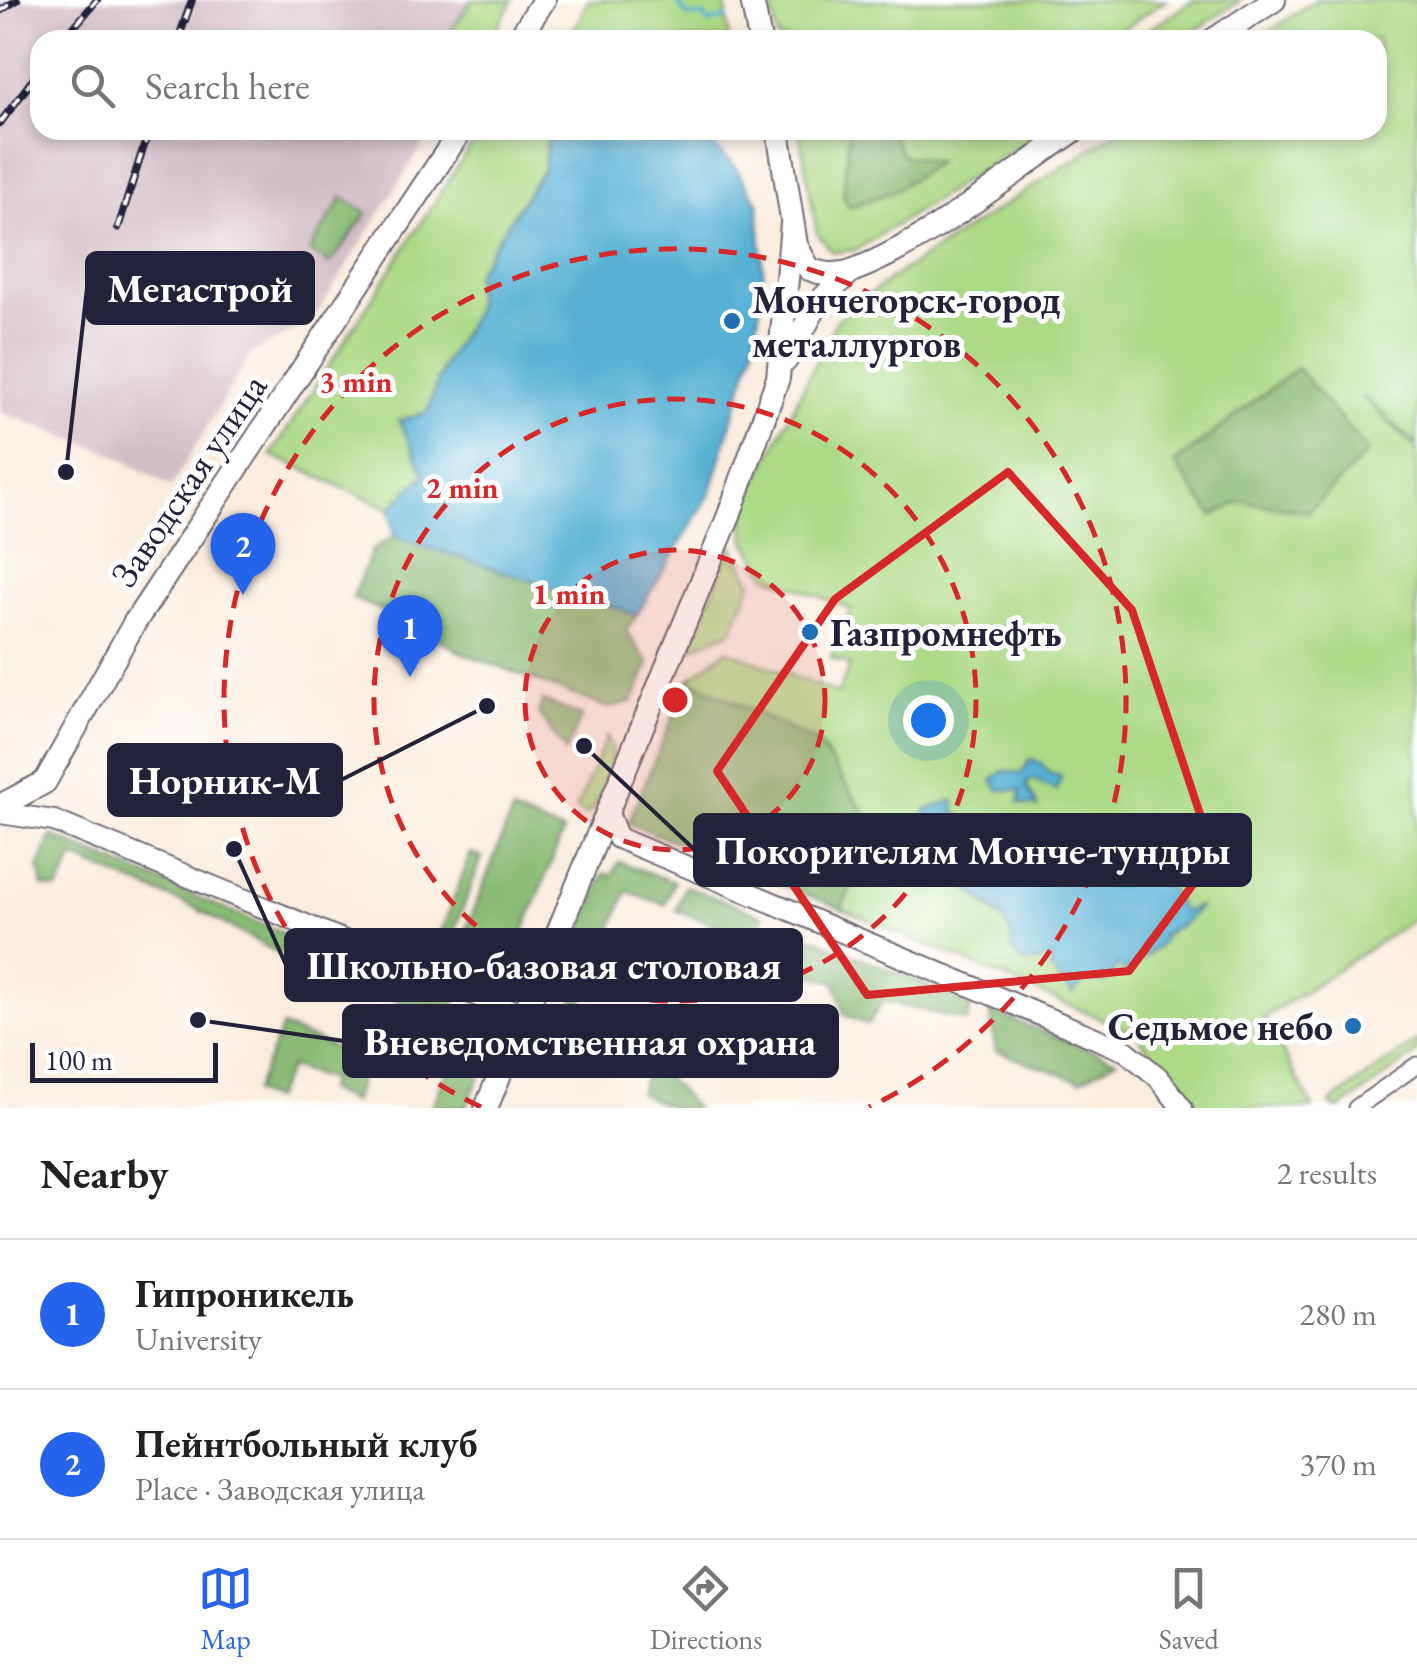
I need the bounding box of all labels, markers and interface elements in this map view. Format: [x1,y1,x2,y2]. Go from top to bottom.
search box [30,30,1387,140]
icon: search [65,58,120,113]
text: Search here [145,61,310,110]
callout: Мегастрой [87,253,313,323]
text: Мегастрой [107,262,293,314]
place label: Мончегорск-город металлургов [752,275,1061,368]
marker: Мончегорск-город металлургов [721,310,743,332]
text: 3 min [319,362,393,401]
street label: Заводская улица [99,363,278,596]
text: 2 min [425,468,499,507]
pin: 2 [210,512,276,595]
text: 1 min [532,574,606,613]
pin: 1 [378,594,442,677]
place label: Газпромнефть [830,608,1062,657]
marker: Газпромнефть [799,621,821,643]
centre of rings [657,682,693,718]
your location [903,695,954,746]
callout: Норник-М [109,745,341,815]
text: Норник-М [129,754,321,806]
callout: Покорителям Монче-тундры [695,815,1250,885]
text: Покорителям Монче-тундры [715,824,1231,876]
callout: Школьно-базовая столовая [286,930,801,1000]
text: Школьно-базовая столовая [307,939,781,991]
place label: Седьмое небо [1108,1002,1333,1051]
callout: Вневедомственная охрана [344,1006,837,1076]
text: Вневедомственная охрана [364,1015,817,1067]
marker: Седьмое небо [1342,1015,1364,1037]
scale bar [30,1038,218,1082]
text: 100 m [45,1042,113,1078]
text: Nearby [40,1146,169,1201]
text: 2 results [1277,1152,1377,1194]
text: Гипроникель [135,1269,354,1318]
text: 1 [64,1293,81,1335]
text: 280 m [1300,1293,1377,1335]
text: University [135,1318,262,1360]
text: Пейнтбольный клуб [135,1419,478,1468]
text: 2 [64,1443,81,1485]
text: 370 m [1300,1443,1377,1485]
text: Place · Заводская улица [135,1468,425,1510]
tab: Map [198,1561,253,1657]
tab: Directions [650,1561,762,1657]
tab: Saved [1159,1561,1219,1657]

